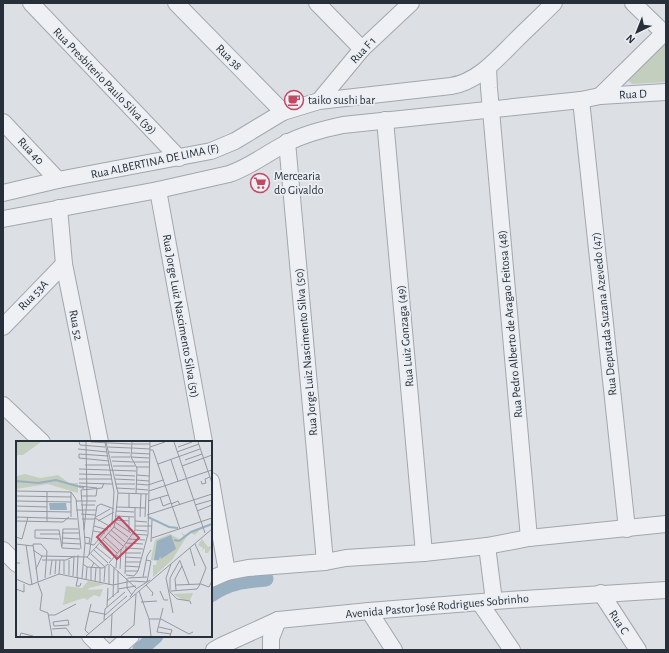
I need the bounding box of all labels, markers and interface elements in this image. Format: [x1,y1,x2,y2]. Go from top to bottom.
north arrow [617,12,657,52]
street label: Rua Presbiterio Paulo Silva (39) [51,25,159,137]
text: N [624,32,637,46]
street label: Rua F 1 [348,34,378,66]
street label: Rua 38 [214,42,244,72]
street label: Rua D [619,87,647,101]
cafe icon: taiko sushi bar [283,89,305,111]
place label: taiko sushi bar [308,94,375,106]
street label: Rua 40 [16,135,46,167]
street label: Rua ALBERTINA DE LIMA (F) [90,142,220,180]
place label: Mercearia do Givaldo [274,170,324,196]
supermarket icon: Mercearia do Givaldo [249,172,271,194]
street label: Rua Pedro Alberto de Aragao Feitosa (48) [496,230,524,418]
street label: Rua Deputada Suzana Azevedo (47) [589,232,619,396]
street label: Rua Jorge Luiz Nascimento Silva (51) [161,233,201,399]
street label: Rua Jorge Luiz Nascimento Silva (50) [293,268,319,436]
street label: Rua 53A [16,277,50,312]
street label: Rua Luiz Gonzaga (49) [395,285,415,387]
street label: Rua 52 [67,309,85,342]
inset map [16,441,212,637]
street label: Avenida Pastor José Rodrigues Sobrinho [345,592,529,620]
street label: Rua C [607,608,631,636]

